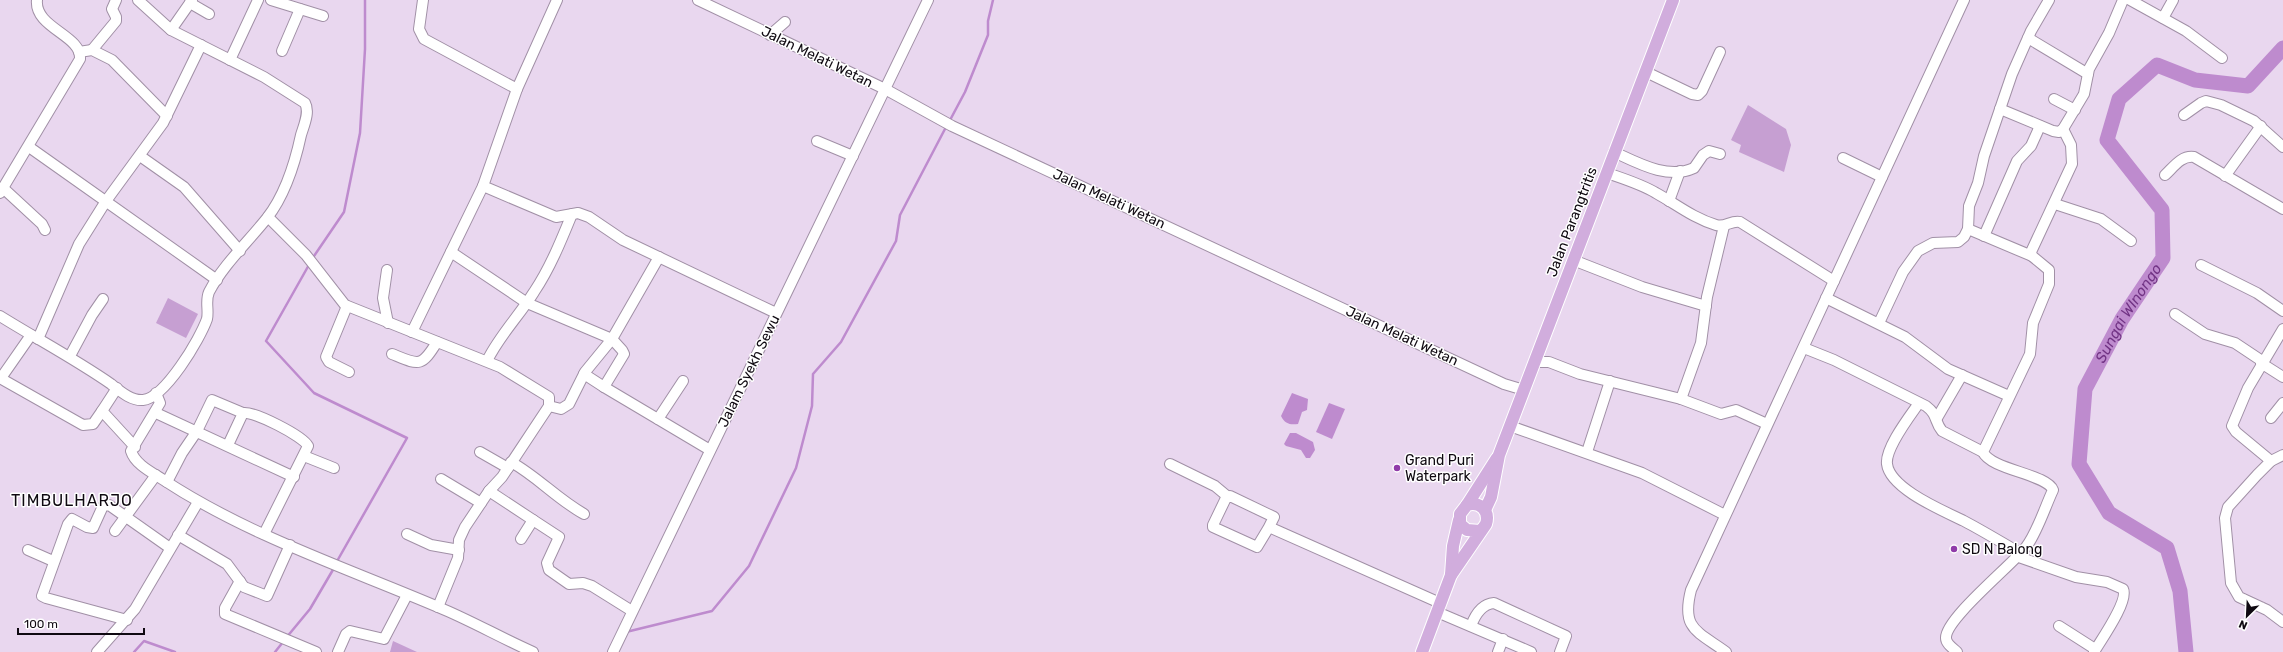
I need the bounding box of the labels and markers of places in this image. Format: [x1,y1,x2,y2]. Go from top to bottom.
place label: Grand Puri Waterpark [1405,452,1474,485]
marker: Grand Puri Waterpark [1392,463,1402,473]
place label: SD N Balong [1962,541,2042,558]
marker: SD N Balong [1949,544,1959,554]

